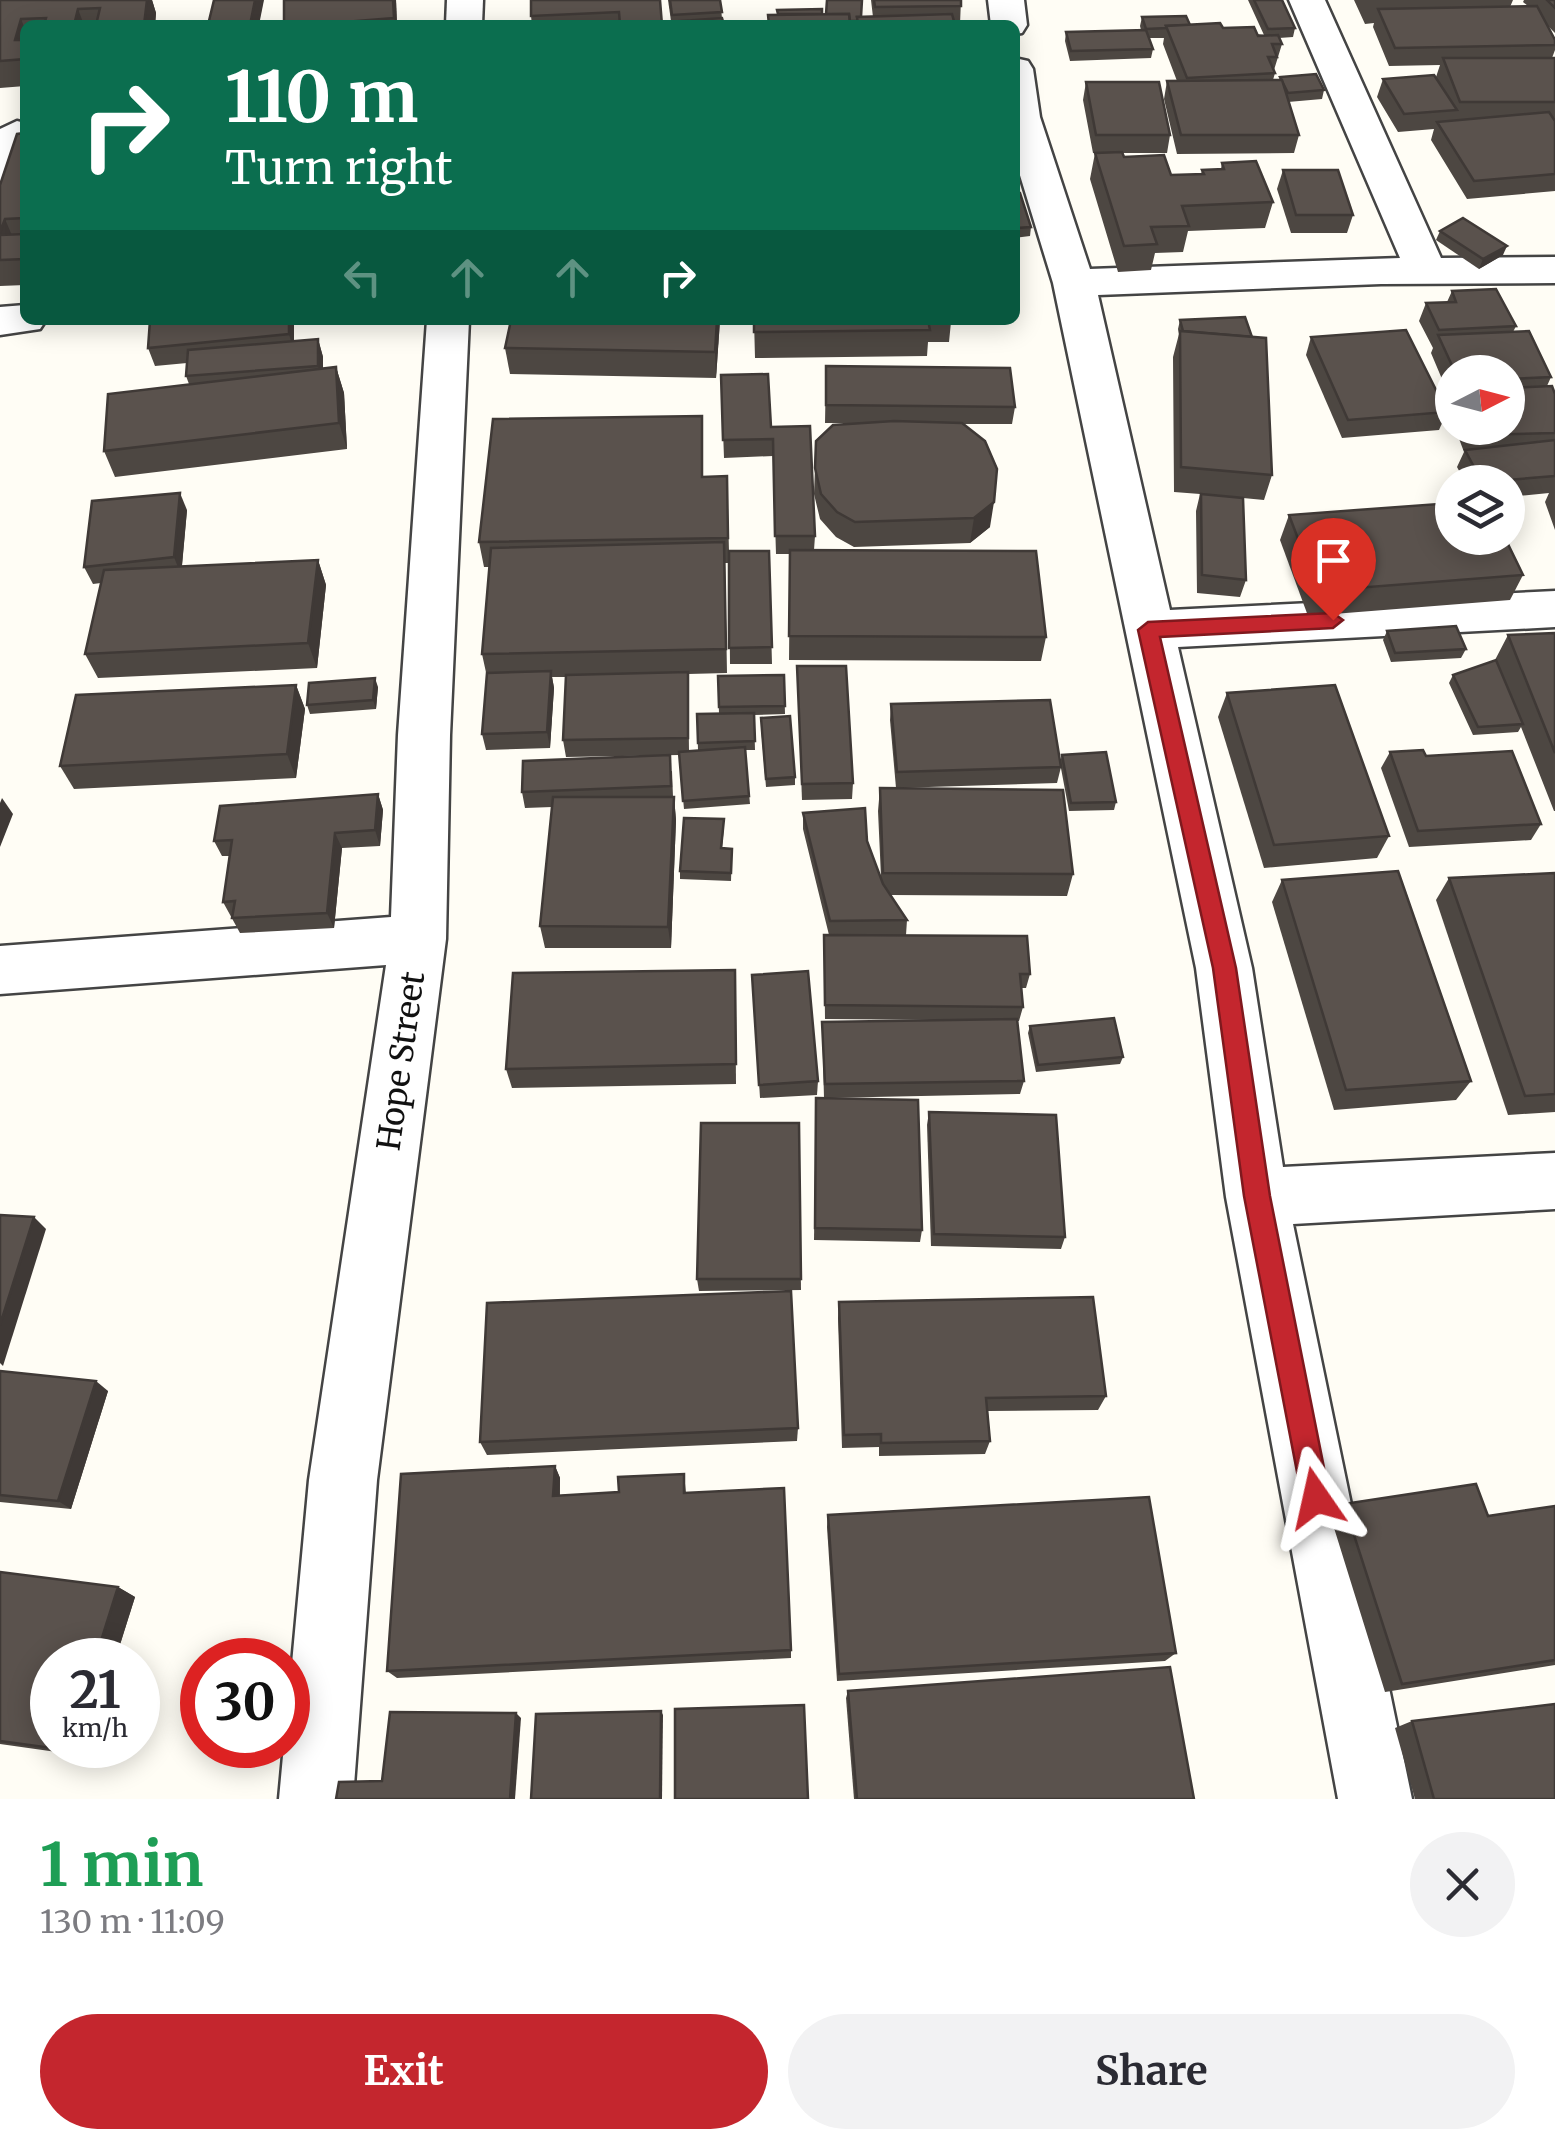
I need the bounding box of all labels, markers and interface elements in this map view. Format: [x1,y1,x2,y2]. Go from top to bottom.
text: 110 m [225,53,418,141]
icon: right [60,60,190,190]
text: Turn right [225,140,453,196]
icon: left [335,250,390,305]
icon: ahead [440,250,495,305]
icon: ahead [545,250,600,305]
icon: right [650,250,705,305]
north arrow [1435,355,1525,445]
map controls [1435,355,1525,555]
button: layers [1435,465,1525,555]
pin [1291,518,1376,621]
icon: arrive [1306,533,1361,588]
street label: Hope Street [369,968,433,1153]
position arrow [1264,1446,1368,1550]
speed limit sign: 30 [180,1638,310,1768]
text: 21 [69,1659,121,1722]
text: km/h [62,1712,128,1744]
text: 1 min [40,1827,203,1902]
button: close [1410,1832,1515,1937]
text: 130 m · 11:09 [40,1902,225,1942]
button: Exit [40,2014,768,2129]
button: Share [788,2014,1515,2129]

